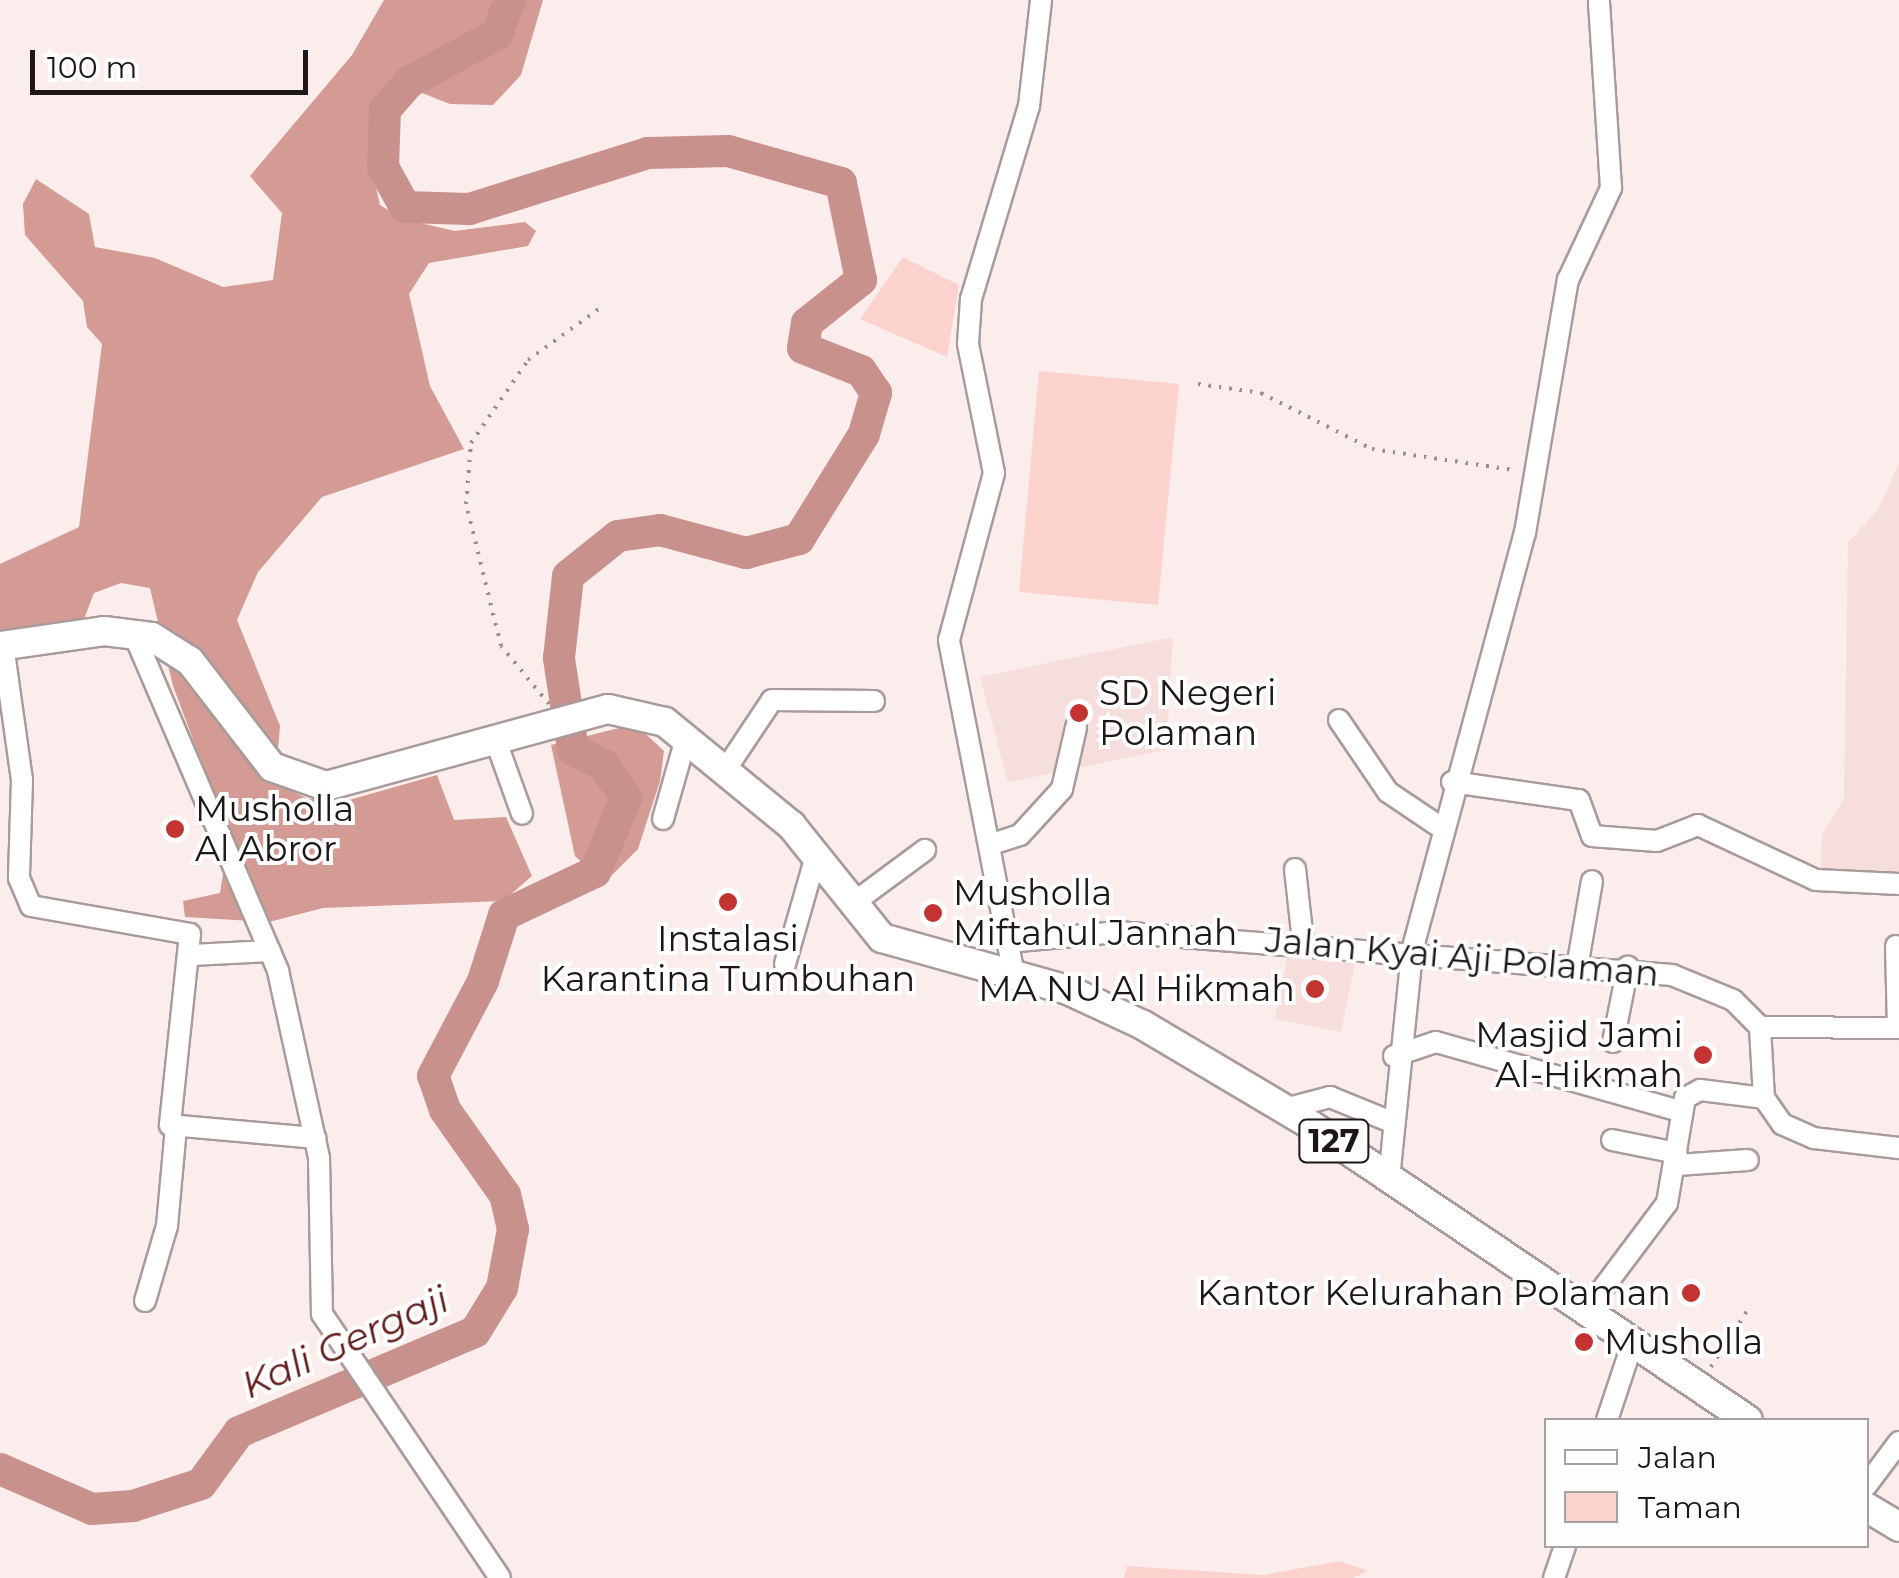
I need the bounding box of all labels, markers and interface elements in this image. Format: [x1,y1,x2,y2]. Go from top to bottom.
scale bar [35,30,312,92]
text: 100 m [47,49,137,86]
place label: SD Negeri Polaman [1099,672,1276,754]
marker: SD Negeri Polaman [1068,702,1090,724]
place label: Musholla Al Abror [195,788,354,870]
marker: Musholla Al Abror [164,818,186,840]
place label: Musholla Miftahul Jannah [953,872,1237,954]
marker: Instalasi Karantina Tumbuhan [717,891,739,913]
marker: Musholla Miftahul Jannah [922,902,944,924]
place label: Instalasi Karantina Tumbuhan [541,918,915,1000]
street label: Jalan Kyai Aji Polaman [1263,919,1661,995]
place label: MA NU Al Hikmah [978,968,1295,1010]
marker: MA NU Al Hikmah [1304,978,1326,1000]
place label: Masjid Jami Al-Hikmah [1475,1014,1683,1096]
marker: Masjid Jami Al-Hikmah [1692,1044,1714,1066]
road number: 127 [1296,1114,1372,1168]
place label: Kantor Kelurahan Polaman [1197,1272,1671,1314]
water label: Kali Gergaji [234,1276,456,1408]
marker: Kantor Kelurahan Polaman [1680,1282,1702,1304]
place label: Musholla [1604,1321,1763,1363]
marker: Musholla [1573,1331,1595,1353]
legend [1544,1418,1869,1548]
text: Jalan [1638,1439,1717,1476]
text: Taman [1638,1489,1742,1526]

